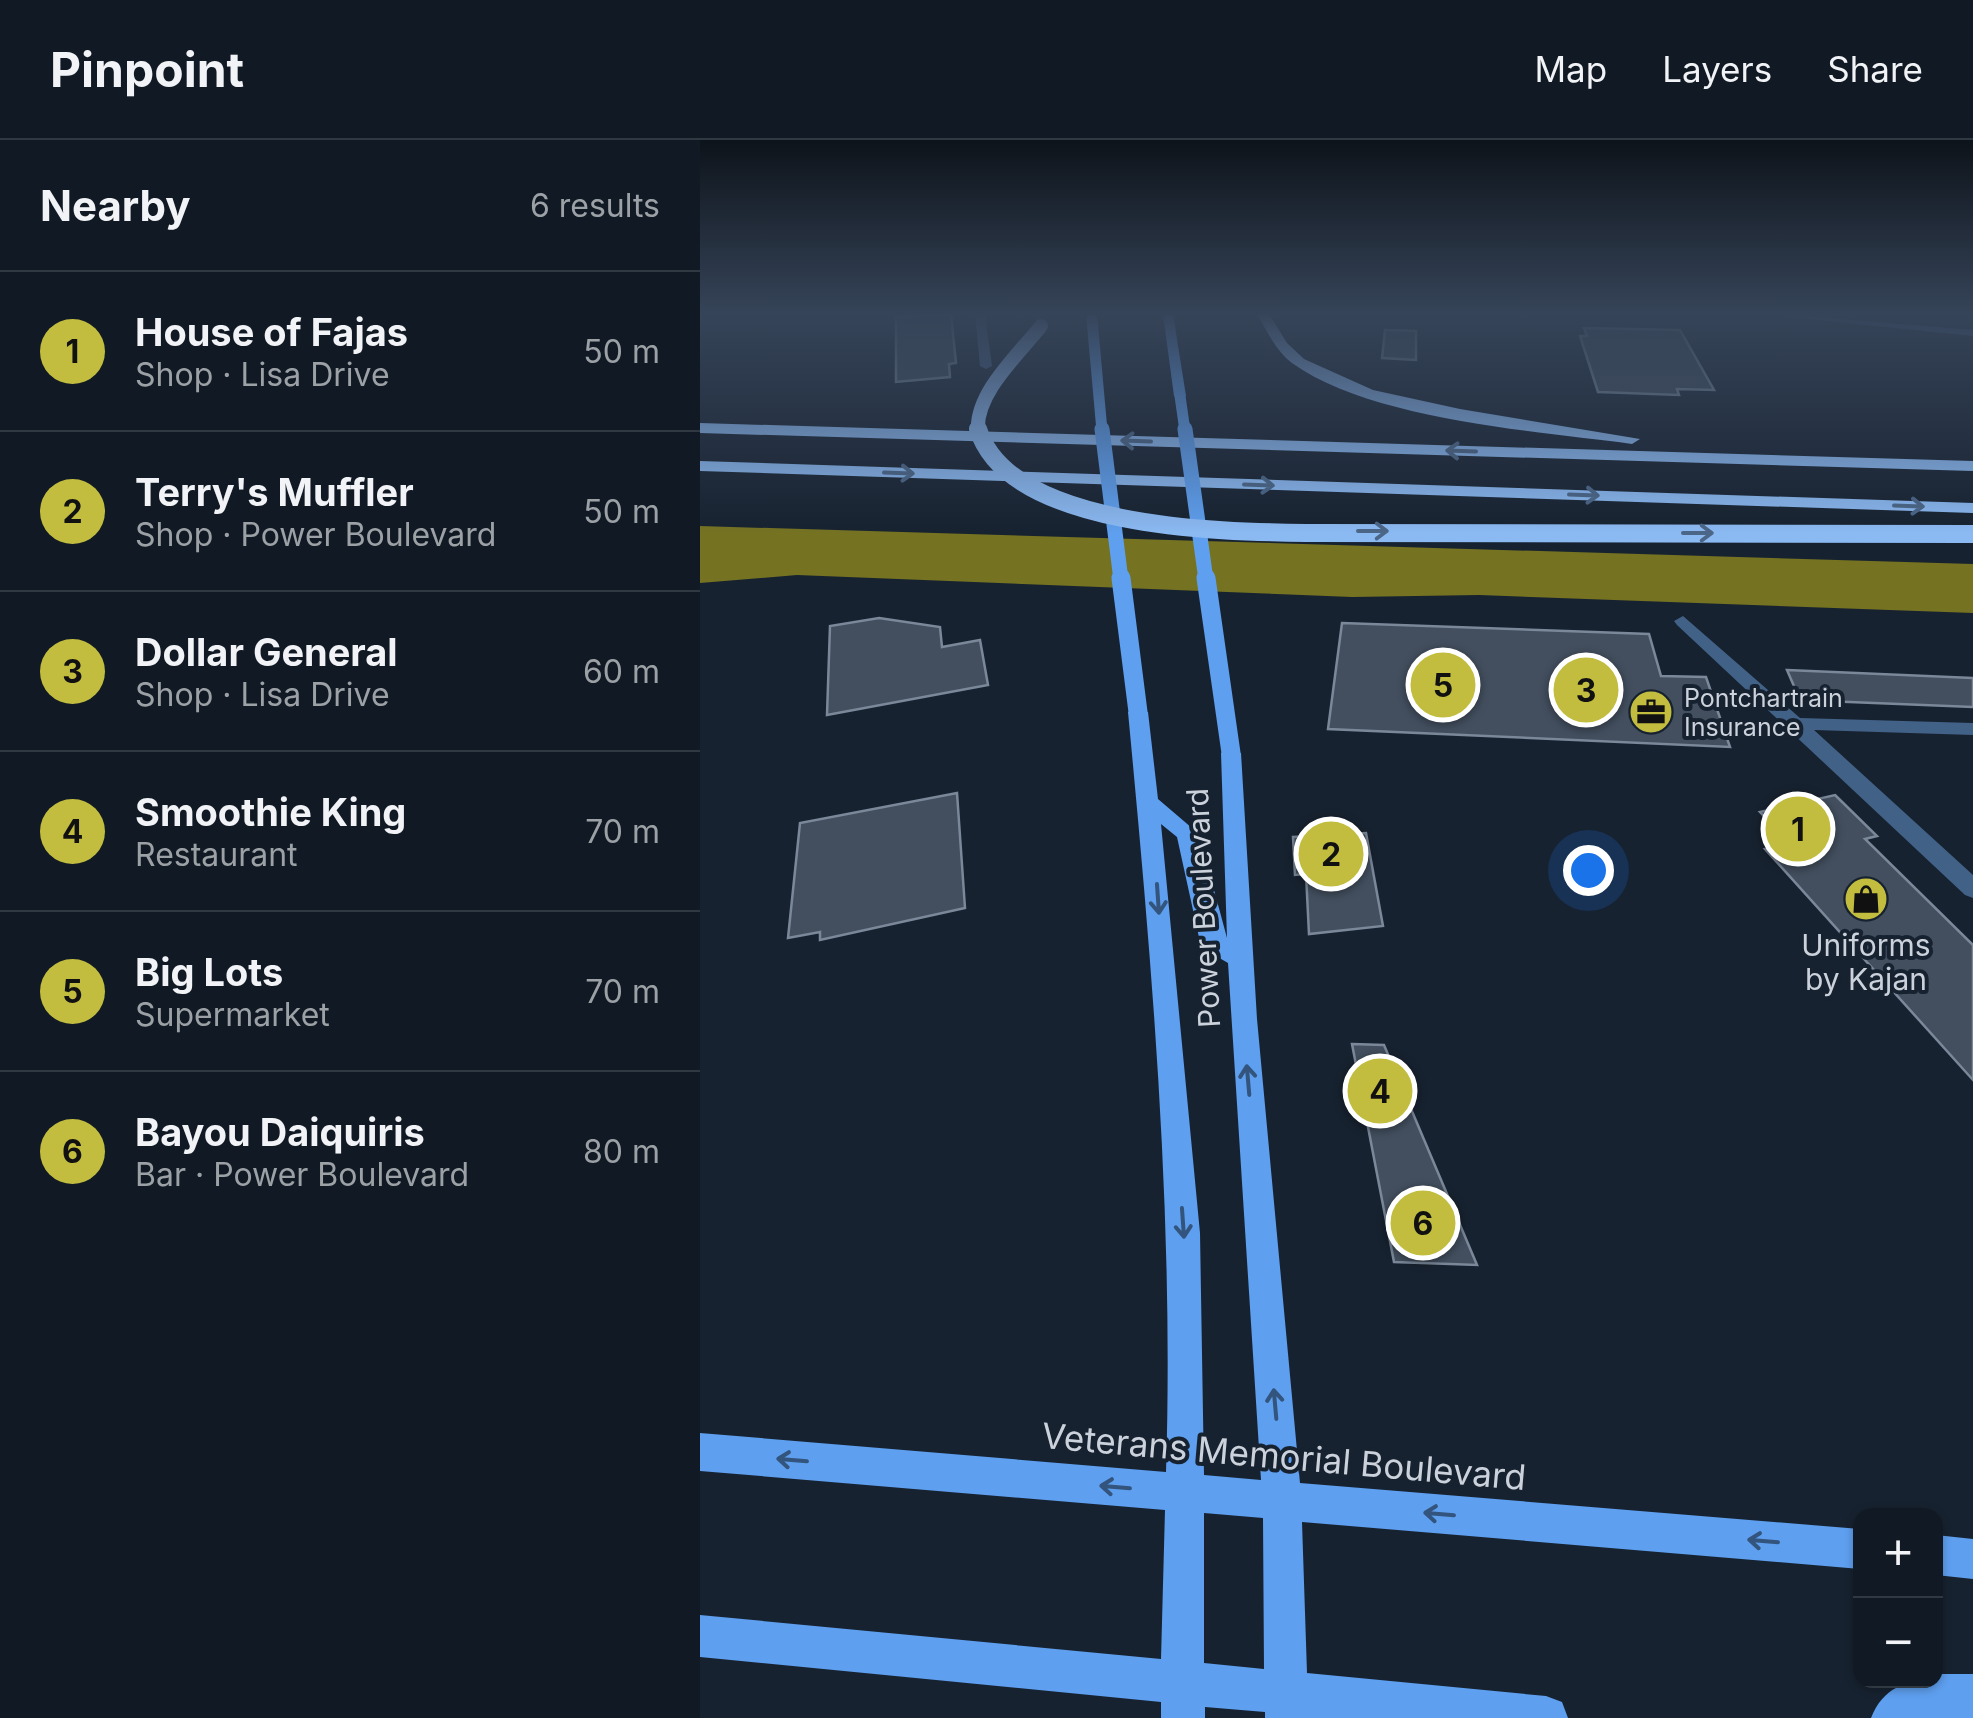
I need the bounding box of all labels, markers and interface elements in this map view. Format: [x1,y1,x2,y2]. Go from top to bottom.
text: Pinpoint [50,40,244,99]
text: Map [1535,48,1607,90]
text: Layers [1662,48,1772,90]
text: Share [1827,48,1923,90]
text: Nearby [40,180,191,231]
text: 6 results [530,186,660,225]
text: House of Fajas [135,309,408,355]
text: 1 [66,332,79,371]
text: 50 m [583,332,660,371]
text: Shop · Lisa Drive [135,355,390,394]
one-way arrow [1121,431,1153,450]
one-way arrow [1446,441,1478,460]
one-way arrow [883,463,915,482]
text: Terry's Muffler [135,469,414,515]
one-way arrow [1243,475,1275,494]
one-way arrow [1567,486,1599,505]
text: 2 [62,492,83,531]
text: 50 m [583,492,660,531]
one-way arrow [1892,497,1924,516]
text: Shop · Power Boulevard [135,515,496,554]
one-way arrow [1356,522,1388,541]
one-way arrow [1680,524,1713,542]
text: Dollar General [135,629,398,675]
pin: 5 [1410,648,1476,722]
text: 3 [62,652,83,691]
text: 60 m [583,652,660,691]
pin: 3 [1554,652,1618,728]
text: Shop · Lisa Drive [135,675,390,714]
place label: Pontchartrain Insurance [1684,683,1843,742]
office icon: Pontchartrain Insurance [1628,689,1674,735]
street label: Power Boulevard [1179,787,1227,1029]
text: Smoothie King [135,789,406,835]
pin: 1 [1766,792,1830,866]
text: 4 [62,812,83,851]
text: 70 m [585,812,660,851]
pin: 2 [1298,816,1364,892]
text: Restaurant [135,835,298,874]
your location [1563,845,1614,896]
shop icon: Uniforms by Kajan [1843,876,1889,922]
one-way arrow [1149,883,1168,915]
place label: Uniforms by Kajan [1801,927,1931,997]
text: Big Lots [135,949,283,995]
text: 5 [62,972,83,1011]
text: 70 m [585,972,660,1011]
text: Supermarket [135,995,330,1034]
pin: 4 [1348,1054,1412,1128]
one-way arrow [1238,1065,1257,1097]
text: Bayou Daiquiris [135,1109,425,1155]
text: 6 [62,1132,83,1171]
text: 80 m [583,1132,660,1171]
text: Bar · Power Boulevard [135,1155,469,1194]
pin: 6 [1390,1186,1456,1260]
one-way arrow [1173,1207,1192,1239]
one-way arrow [1265,1388,1284,1421]
street label: Veterans Memorial Boulevard [1040,1414,1528,1498]
one-way arrow [776,1450,808,1469]
one-way arrow [1100,1478,1132,1497]
one-way arrow [1424,1504,1456,1523]
map controls [1853,1508,1943,1688]
button: + [1853,1508,1943,1598]
one-way arrow [1748,1531,1780,1550]
button: − [1853,1598,1943,1688]

